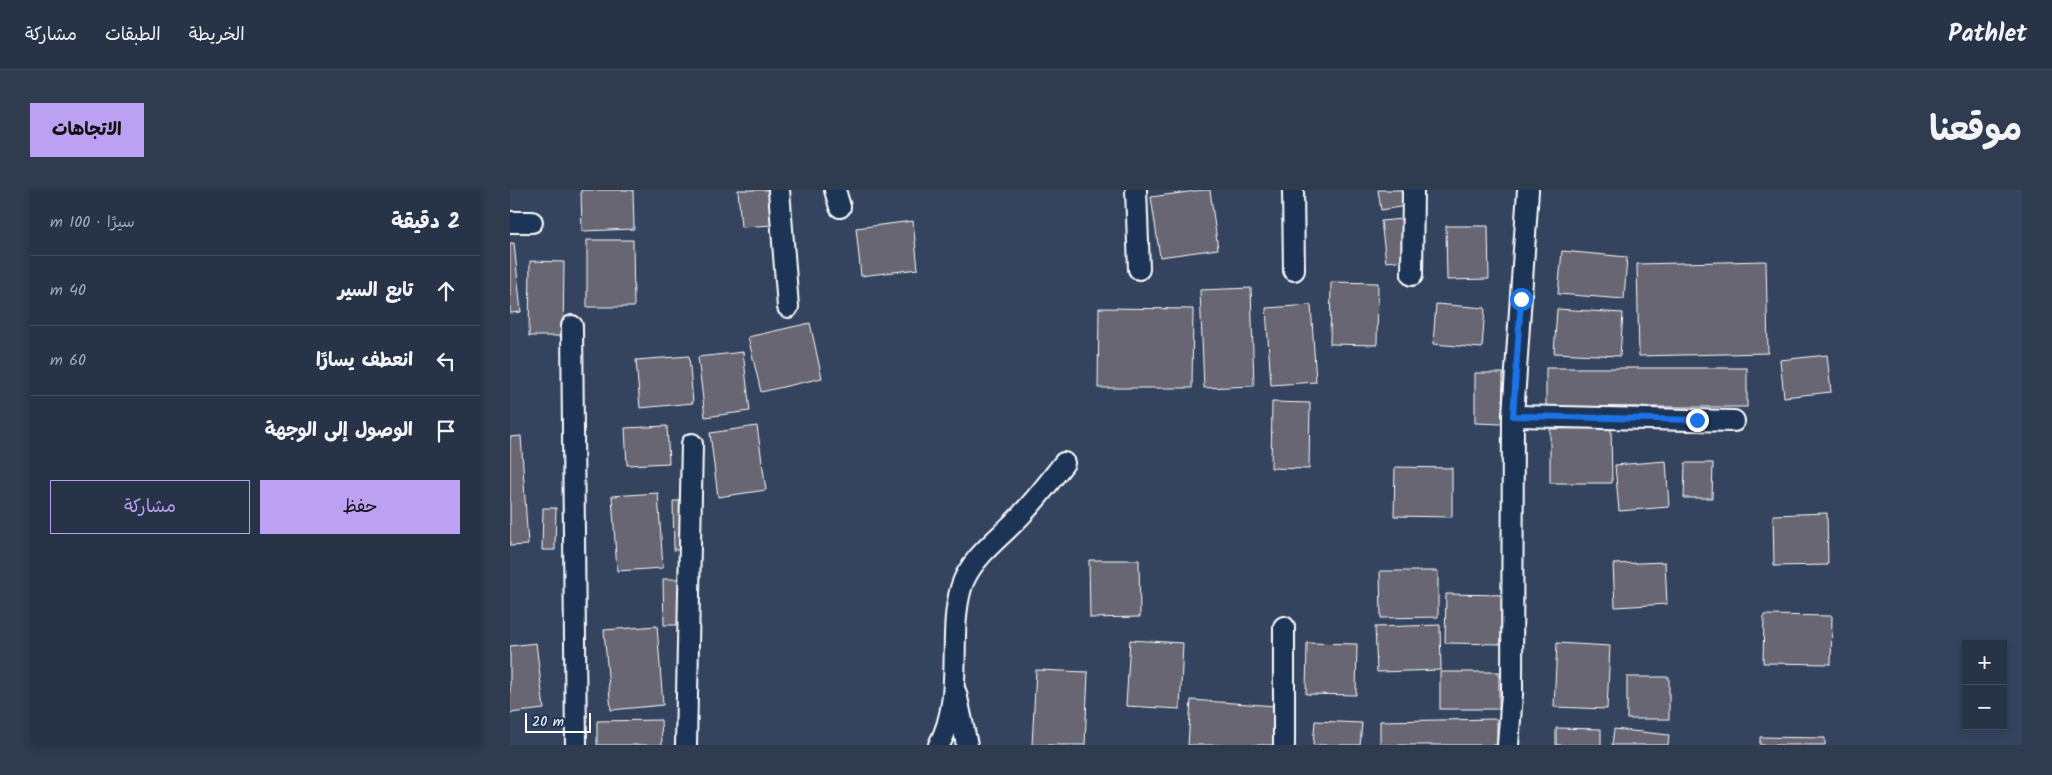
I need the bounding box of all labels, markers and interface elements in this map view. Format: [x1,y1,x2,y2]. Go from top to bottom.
text: Pathlet [1948,15,2027,54]
text: مشاركة [25,21,77,50]
text: الطبقات [105,21,161,50]
text: الخريطة [189,21,245,50]
button: الاتجاهات [30,103,144,157]
text: موقعنا [1929,103,2022,159]
text: 2 دقيقة [391,206,460,239]
text: سيرًا · 100 m [50,210,135,235]
text: تابع السير [338,276,413,306]
icon: ahead [432,277,460,305]
text: 40 m [50,278,86,303]
route start [1510,288,1533,311]
text: انعطف يسارًا [316,346,413,376]
icon: left [432,347,460,375]
text: 60 m [50,348,86,373]
route end [1686,409,1709,432]
text: الوصول إلى الوجهة [265,416,413,446]
icon: arrive [432,417,460,445]
button: مشاركة [50,480,250,534]
button: حفظ [260,480,460,534]
map controls [1962,640,2007,730]
button: + [1962,640,2007,685]
button: − [1962,685,2007,730]
scale bar [525,710,591,733]
text: 20 m [532,711,564,733]

